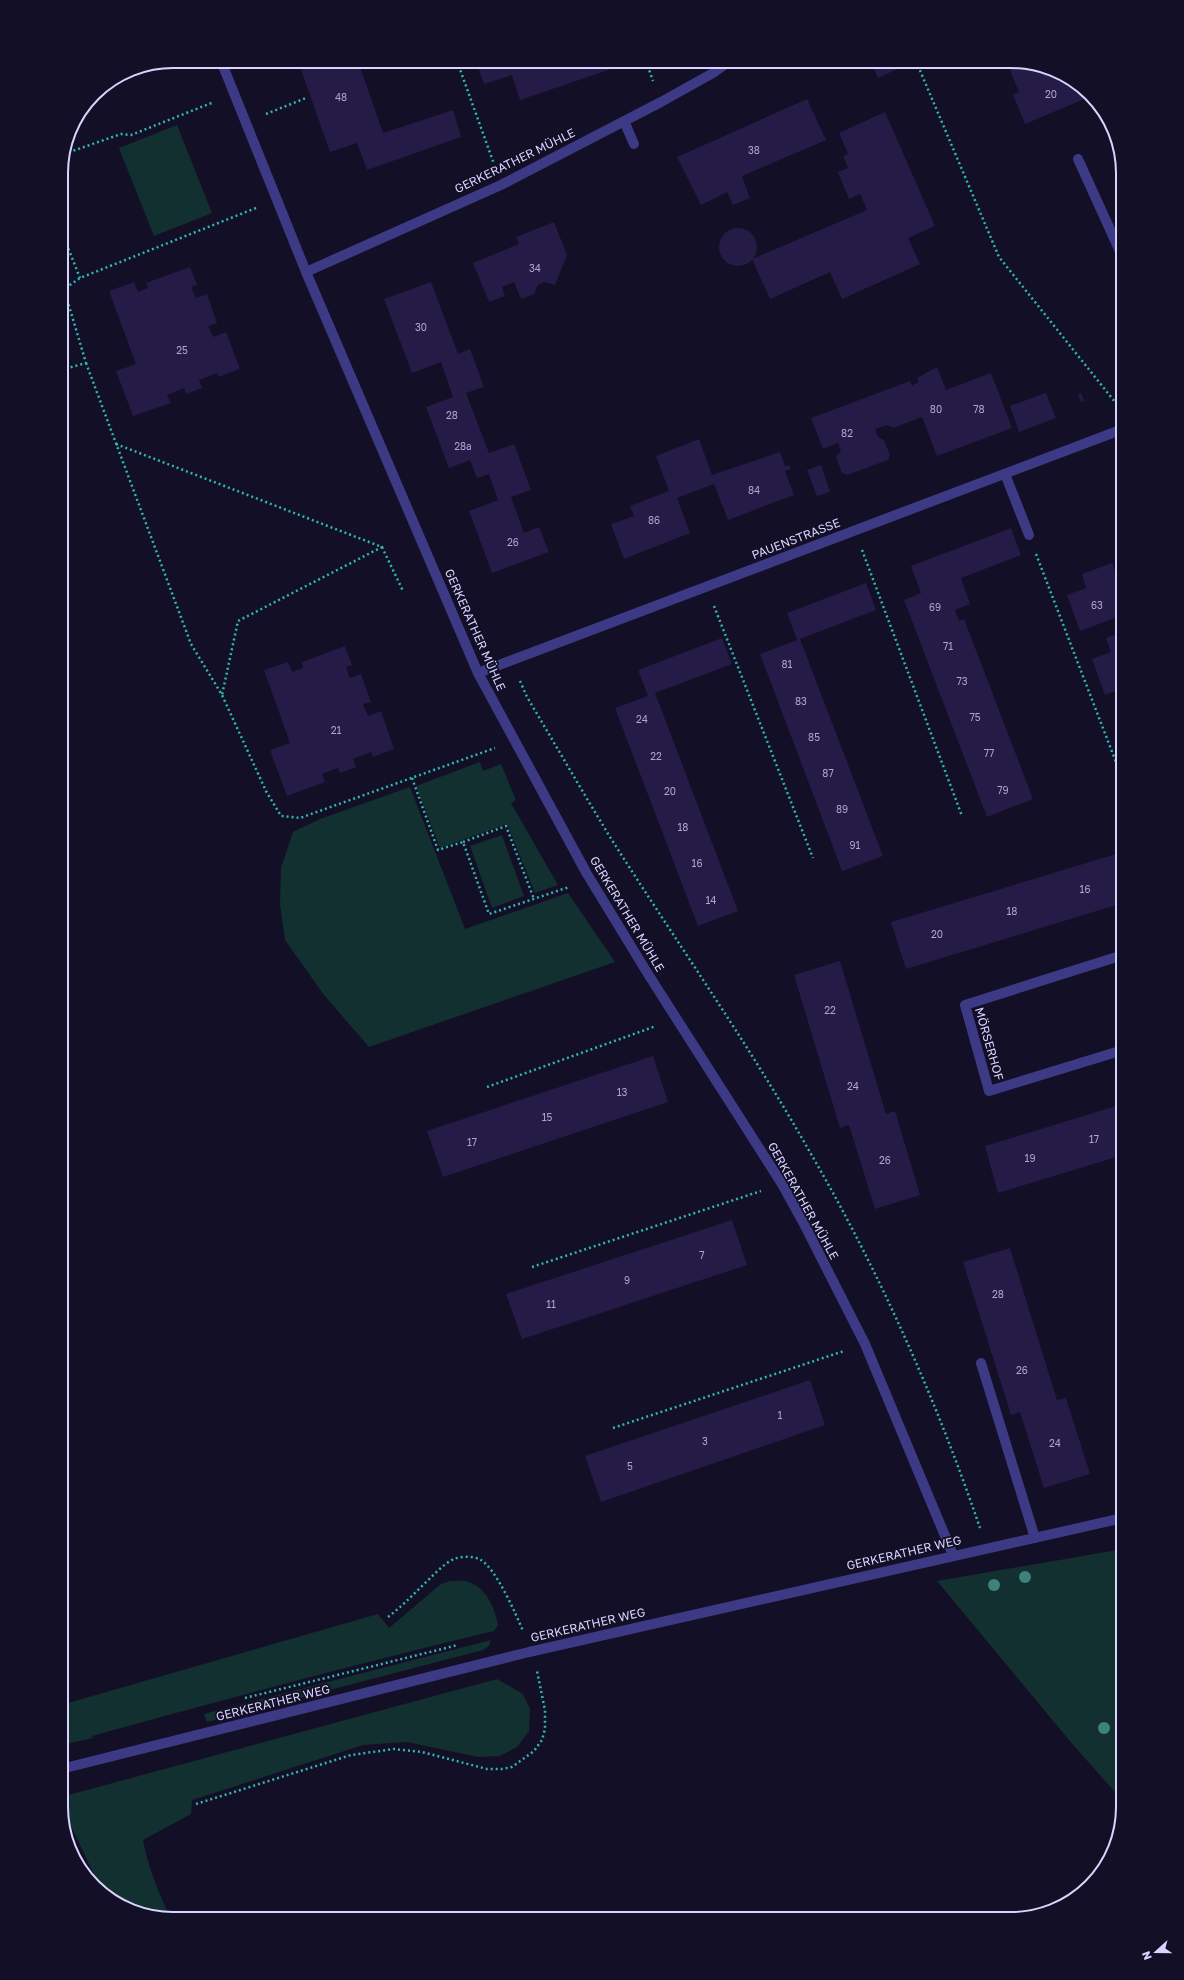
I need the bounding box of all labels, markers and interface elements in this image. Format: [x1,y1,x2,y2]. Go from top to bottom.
house number: 20 [1045,88,1057,100]
house number: 48 [335,91,347,103]
street label: GERKERATHER MÜHLE [452,125,577,196]
house number: 38 [748,144,760,156]
house number: 34 [529,262,541,274]
house number: 30 [415,321,427,333]
house number: 25 [176,344,188,356]
house number: 80 [930,403,942,415]
house number: 78 [973,403,985,415]
house number: 28 [446,409,458,421]
house number: 82 [841,427,853,439]
house number: 28a [454,440,472,452]
house number: 84 [748,484,760,496]
house number: 86 [648,514,660,526]
street label: PAUENSTRASSE [749,515,842,562]
house number: 26 [507,536,519,548]
street label: GERKERATHER MÜHLE [442,566,509,693]
house number: 63 [1091,599,1103,611]
house number: 69 [929,601,941,613]
house number: 71 [943,640,953,652]
house number: 81 [782,658,793,670]
house number: 73 [956,675,968,687]
house number: 83 [795,695,807,707]
house number: 75 [969,711,981,723]
house number: 24 [636,713,648,725]
house number: 21 [331,724,341,736]
house number: 85 [808,731,820,743]
house number: 77 [984,747,994,759]
house number: 22 [650,750,662,762]
house number: 87 [822,767,834,779]
house number: 79 [997,784,1009,796]
house number: 20 [664,785,676,797]
house number: 89 [836,803,848,815]
house number: 18 [678,821,688,833]
house number: 91 [850,839,861,851]
street label: GERKERATHER MÜHLE [587,853,668,974]
house number: 16 [692,857,702,869]
house number: 16 [1080,883,1090,895]
house number: 14 [706,894,716,906]
house number: 18 [1007,905,1017,917]
house number: 20 [931,928,943,940]
house number: 22 [824,1004,836,1016]
street label: MÖRSERHOF [972,1005,1007,1082]
house number: 24 [847,1080,859,1092]
house number: 13 [617,1086,627,1098]
house number: 15 [542,1111,553,1123]
house number: 17 [1089,1133,1099,1145]
house number: 17 [467,1136,477,1148]
street label: GERKERATHER MÜHLE [765,1139,842,1262]
house number: 19 [1025,1152,1035,1164]
house number: 26 [879,1154,891,1166]
house number: 7 [699,1249,705,1261]
house number: 9 [624,1274,630,1286]
house number: 28 [992,1288,1004,1300]
house number: 11 [546,1298,556,1310]
house number: 26 [1016,1364,1028,1376]
house number: 1 [778,1409,783,1421]
house number: 3 [702,1435,708,1447]
house number: 24 [1049,1437,1061,1449]
house number: 5 [627,1460,633,1472]
street label: GERKERATHER WEG [845,1532,963,1573]
street label: GERKERATHER WEG [529,1604,647,1645]
street label: GERKERATHER WEG [214,1681,331,1724]
north arrow [1136,1932,1176,1972]
text: N [1139,1950,1154,1962]

